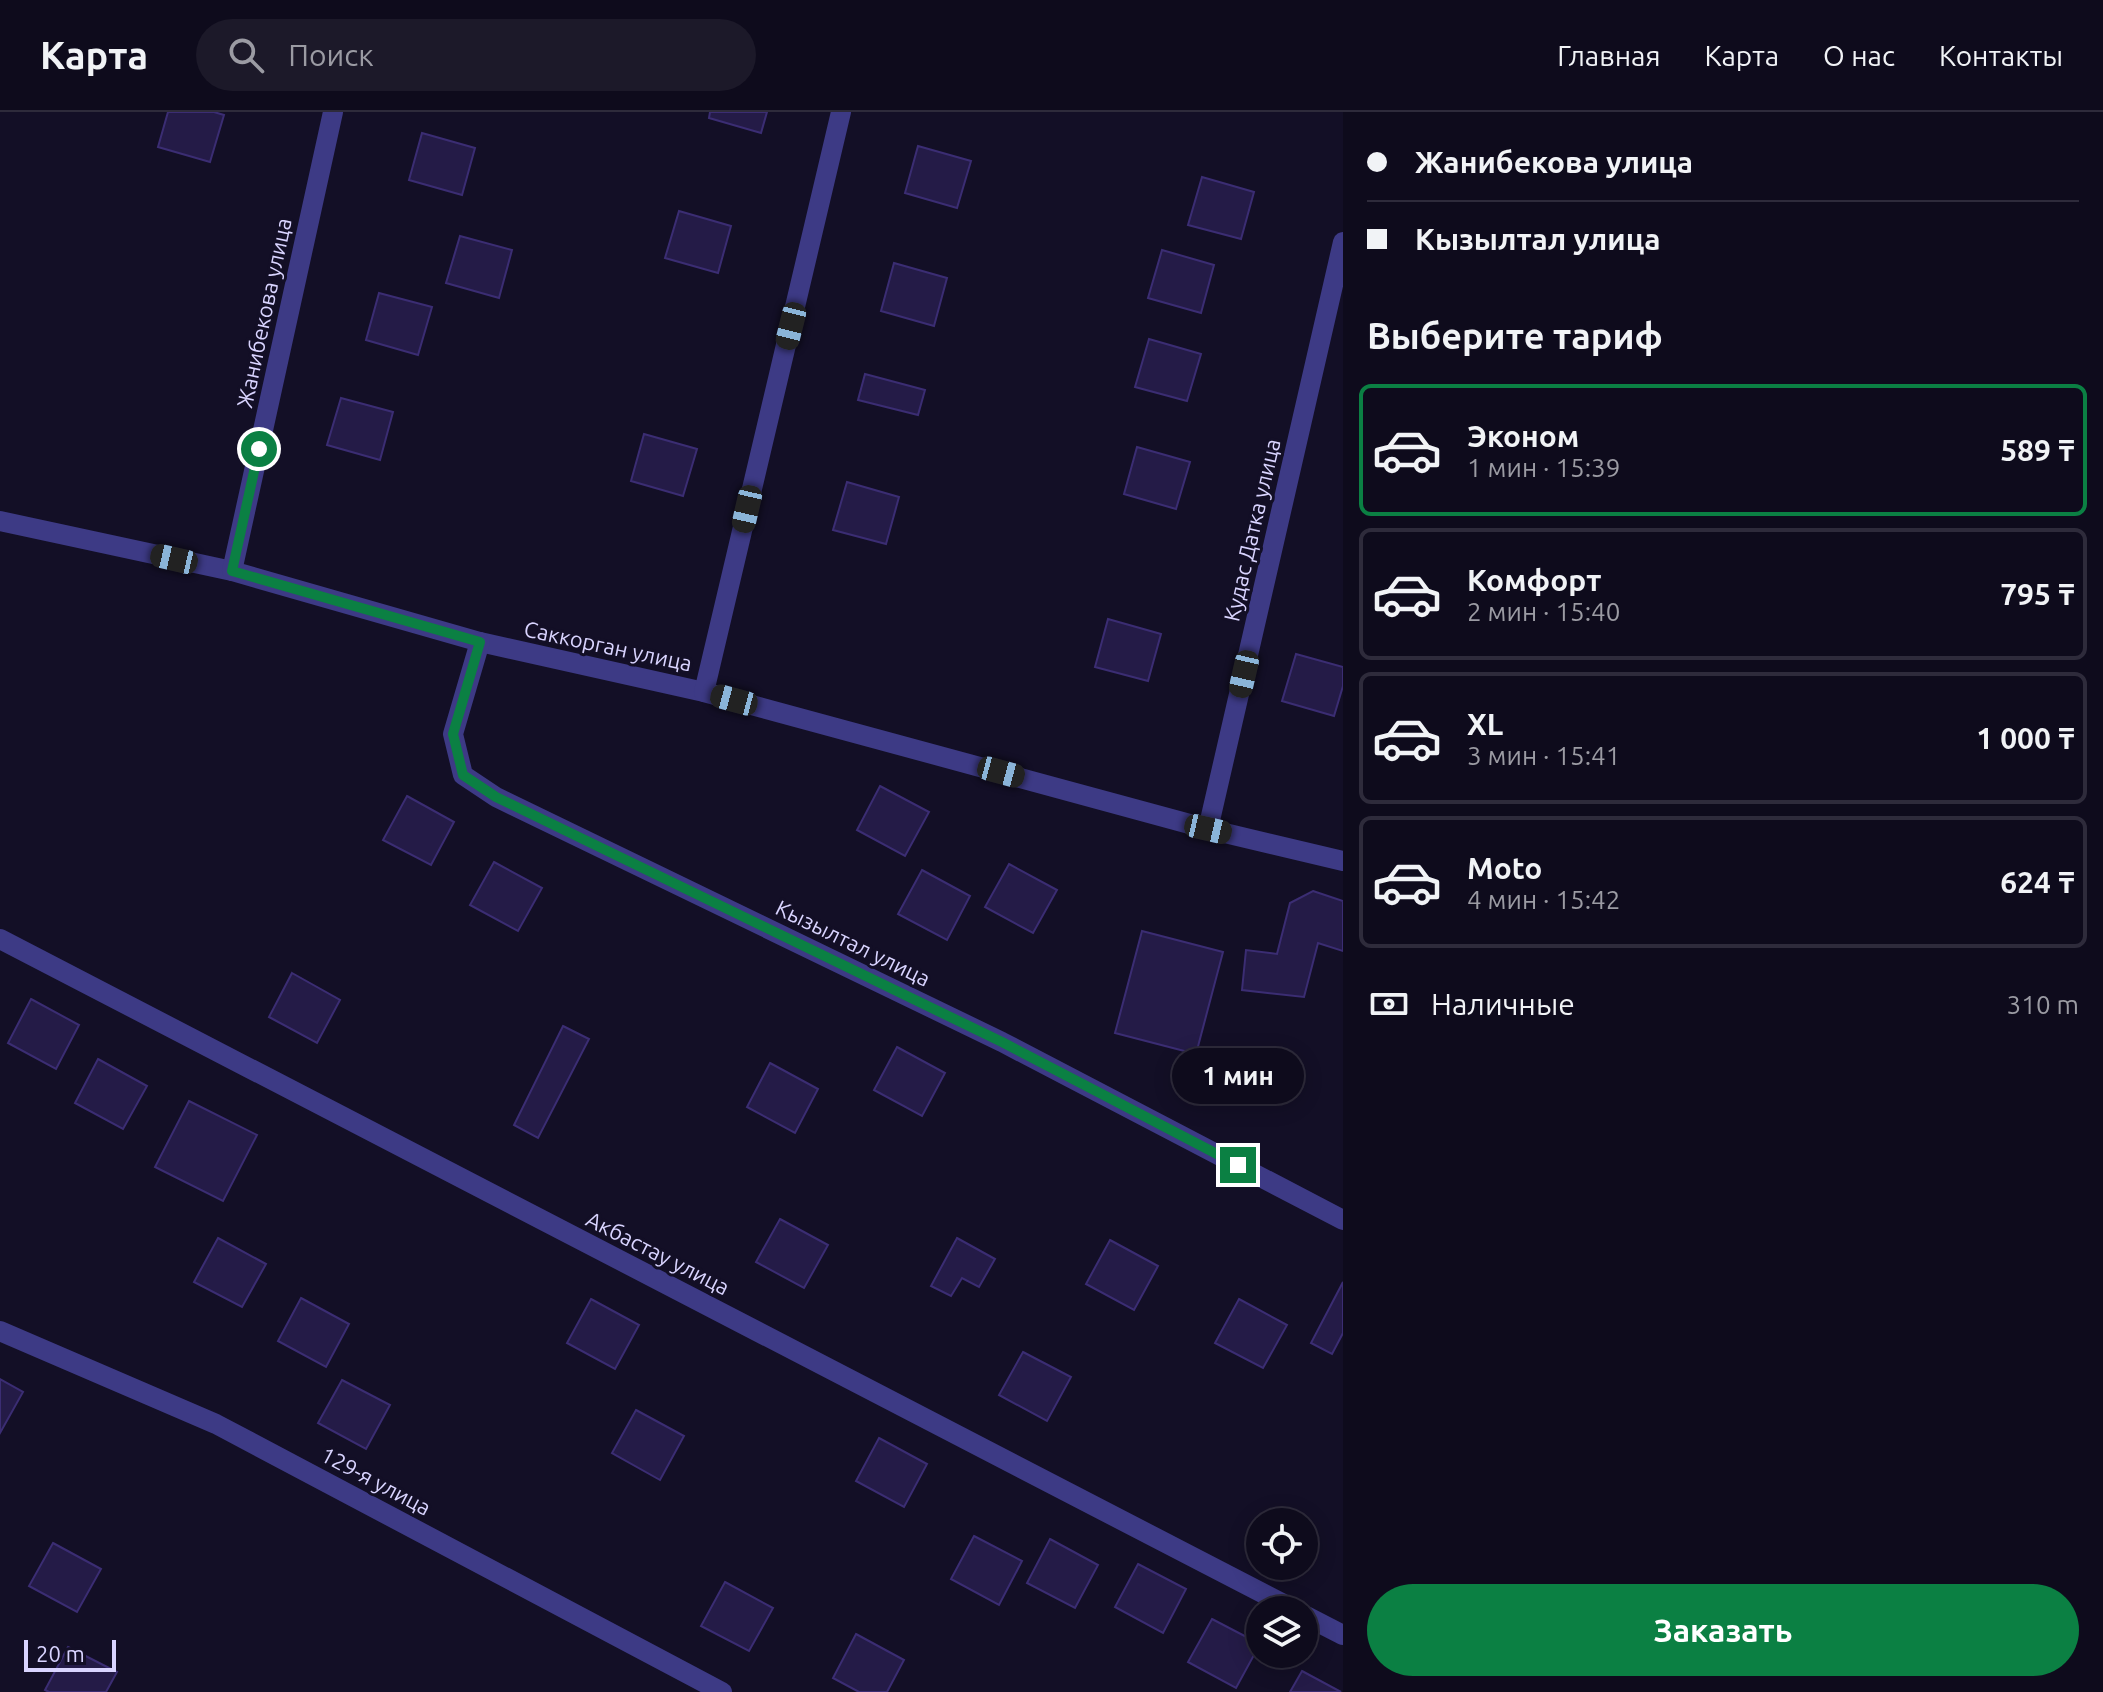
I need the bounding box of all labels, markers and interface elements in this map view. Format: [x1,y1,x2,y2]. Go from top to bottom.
search box [196,19,756,91]
icon: search [224,33,268,77]
text: Карта [40,34,148,76]
text: Поиск [288,38,374,72]
text: Главная [1557,40,1660,71]
text: Карта [1704,40,1779,71]
text: О нас [1823,40,1895,71]
text: Контакты [1939,40,2063,71]
text: Жанибекова улица [1415,145,1693,179]
street label: Жанибекова улица [231,216,296,410]
text: Кызылтал улица [1415,222,1661,256]
car [774,300,808,352]
text: Выберите тариф [1367,315,1663,356]
icon: car [1371,414,1443,486]
text: Эконом [1467,419,1579,453]
route start [241,431,277,467]
text: 589 ₸ [2000,433,2075,467]
street label: Кудас Датка улица [1218,436,1285,624]
text: 1 мин · 15:39 [1467,453,1620,482]
car [730,483,764,535]
car [148,542,200,576]
icon: car [1371,558,1443,630]
text: Комфорт [1467,563,1601,597]
text: 795 ₸ [2000,577,2075,611]
text: 2 мин · 15:40 [1467,597,1620,626]
street label: Саккорган улица [522,616,694,676]
car [1227,648,1261,700]
car [708,682,760,718]
icon: car [1371,702,1443,774]
text: XL [1467,707,1503,741]
text: 1 000 ₸ [1976,721,2075,755]
text: 3 мин · 15:41 [1467,741,1620,770]
car [975,754,1027,790]
car [1182,812,1234,846]
icon: car [1371,846,1443,918]
text: Moto [1467,851,1542,885]
text: 624 ₸ [2000,865,2075,899]
text: 4 мин · 15:42 [1467,885,1620,914]
street label: Кызылтал улица [772,894,935,991]
icon: cash [1367,982,1411,1026]
text: Наличные [1431,987,1575,1021]
text: 310 m [2007,990,2079,1019]
callout: 1 мин [1172,1049,1304,1105]
text: 1 мин [1202,1061,1274,1090]
route end [1220,1147,1256,1183]
street label: Акбастау улица [582,1206,734,1299]
street label: 129-я улица [317,1441,435,1520]
map controls [1246,1508,1318,1668]
button: locate [1246,1508,1318,1580]
button: Заказать [1367,1584,2079,1676]
button: layers [1246,1596,1318,1668]
scale bar [24,1636,116,1672]
text: 20 m [36,1641,85,1666]

